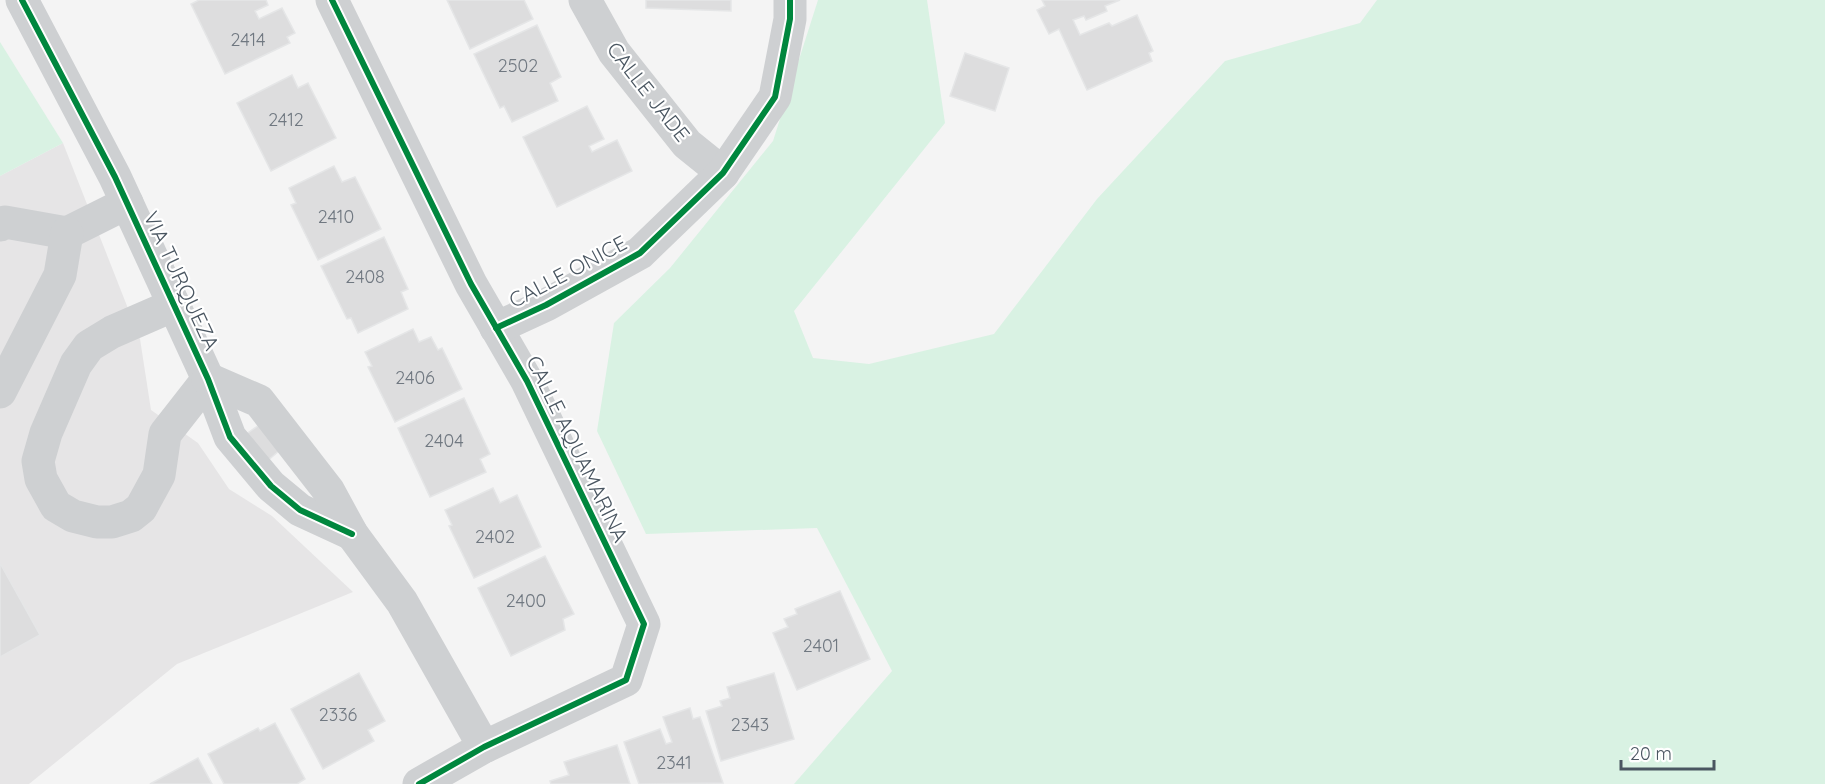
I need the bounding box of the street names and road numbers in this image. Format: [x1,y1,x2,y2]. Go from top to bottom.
street label: CALLE JADE [602,36,696,147]
street label: VIA TURQUEZA [138,207,225,354]
street label: CALLE ONICE [504,229,631,313]
street label: CALLE AQUAMARINA [521,351,634,546]

